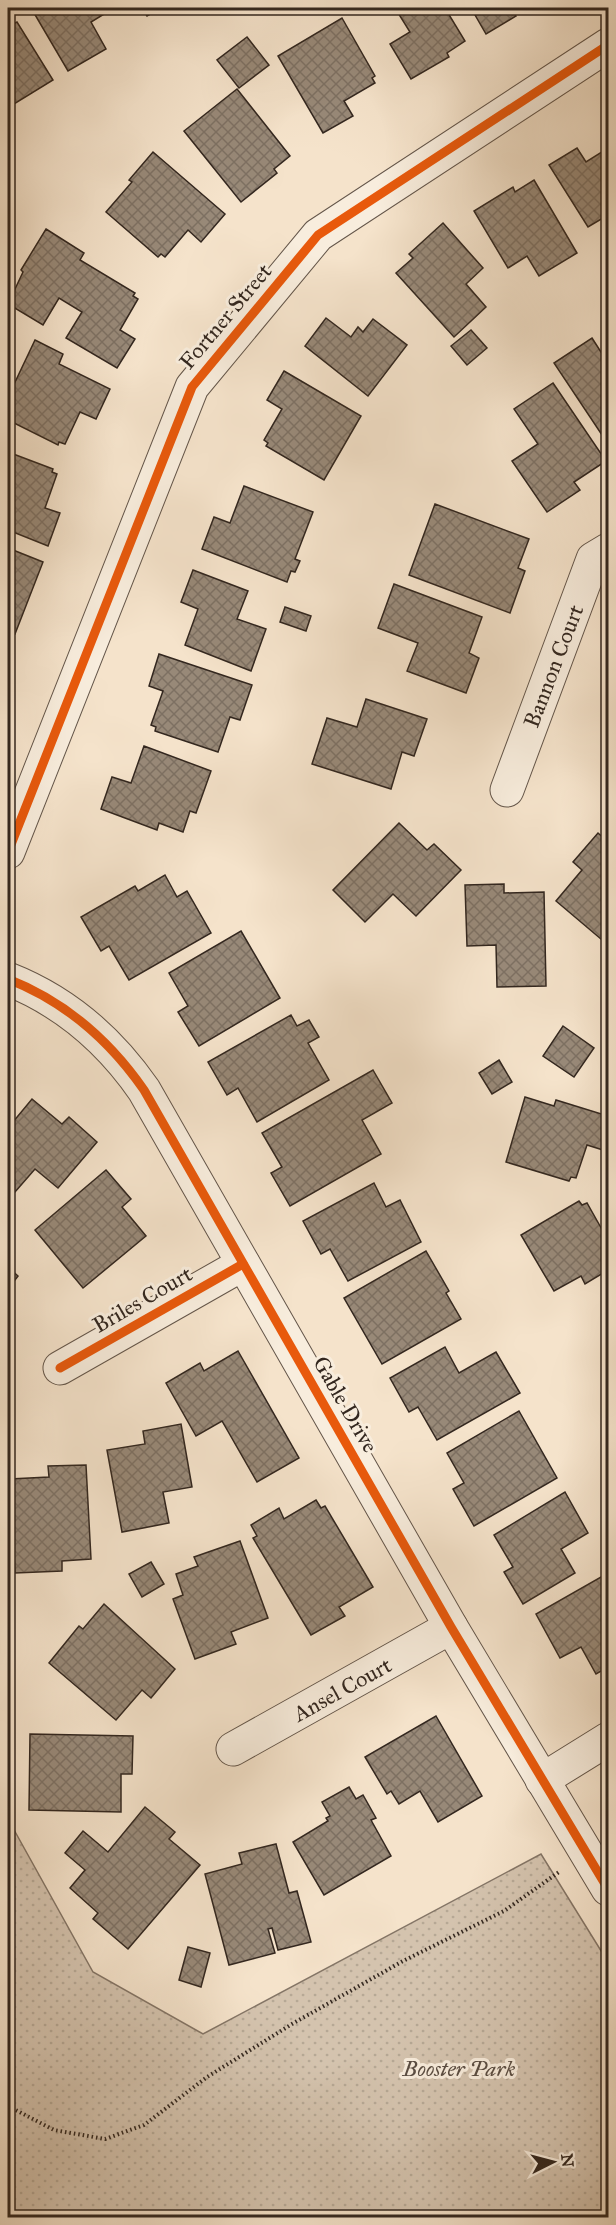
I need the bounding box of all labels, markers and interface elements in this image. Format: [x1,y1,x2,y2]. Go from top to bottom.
street label: Fortner Street [173,258,278,375]
street label: Bannon Court [518,601,589,731]
street label: Briles Court [88,1260,197,1339]
street label: Gable Drive [307,1351,384,1457]
street label: Ansel Court [287,1651,396,1728]
park label: Booster Park [402,2055,515,2082]
north arrow [523,2132,583,2192]
text: N [557,2153,578,2169]

